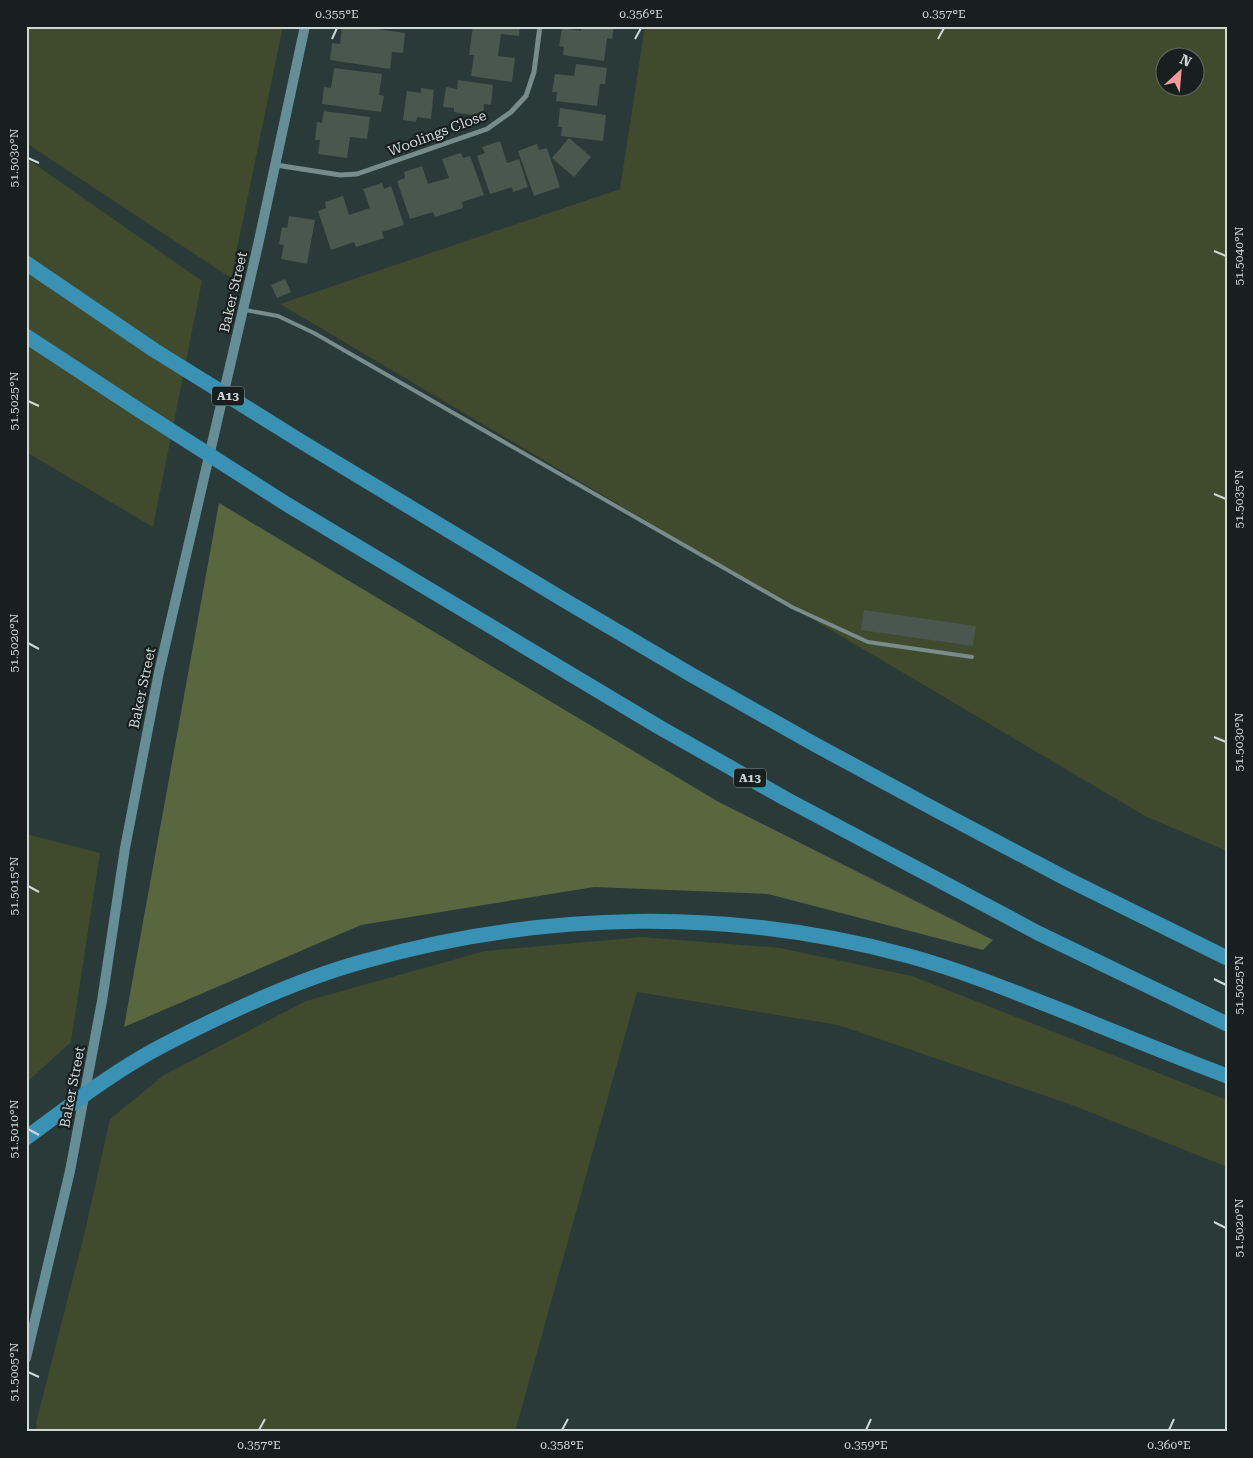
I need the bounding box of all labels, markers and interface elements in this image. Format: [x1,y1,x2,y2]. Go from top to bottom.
text: 0.355°E [315,7,359,21]
text: 0.356°E [619,7,663,21]
text: 0.357°E [922,7,966,21]
north arrow [1156,48,1206,98]
text: N [1177,51,1194,70]
street label: Woolings Close [386,107,489,159]
text: 51.5030°N [7,128,21,187]
text: 51.5040°N [1232,226,1246,285]
street label: Baker Street [216,250,250,334]
text: 51.5025°N [7,371,21,430]
road number: A13 [212,386,244,406]
text: 51.5035°N [1232,469,1246,528]
text: 51.5020°N [7,613,21,672]
street label: Baker Street [126,646,158,730]
text: 51.5030°N [1232,712,1246,771]
road number: A13 [734,768,766,788]
text: 51.5015°N [7,856,21,915]
text: 51.5025°N [1232,955,1246,1014]
street label: Baker Street [56,1045,88,1129]
text: 51.5010°N [7,1099,21,1158]
text: 51.5020°N [1232,1198,1246,1257]
text: 51.5005°N [7,1342,21,1401]
text: 0.357°E [237,1438,281,1452]
text: 0.358°E [540,1438,584,1452]
text: 0.359°E [844,1438,888,1452]
text: 0.360°E [1147,1438,1191,1452]

